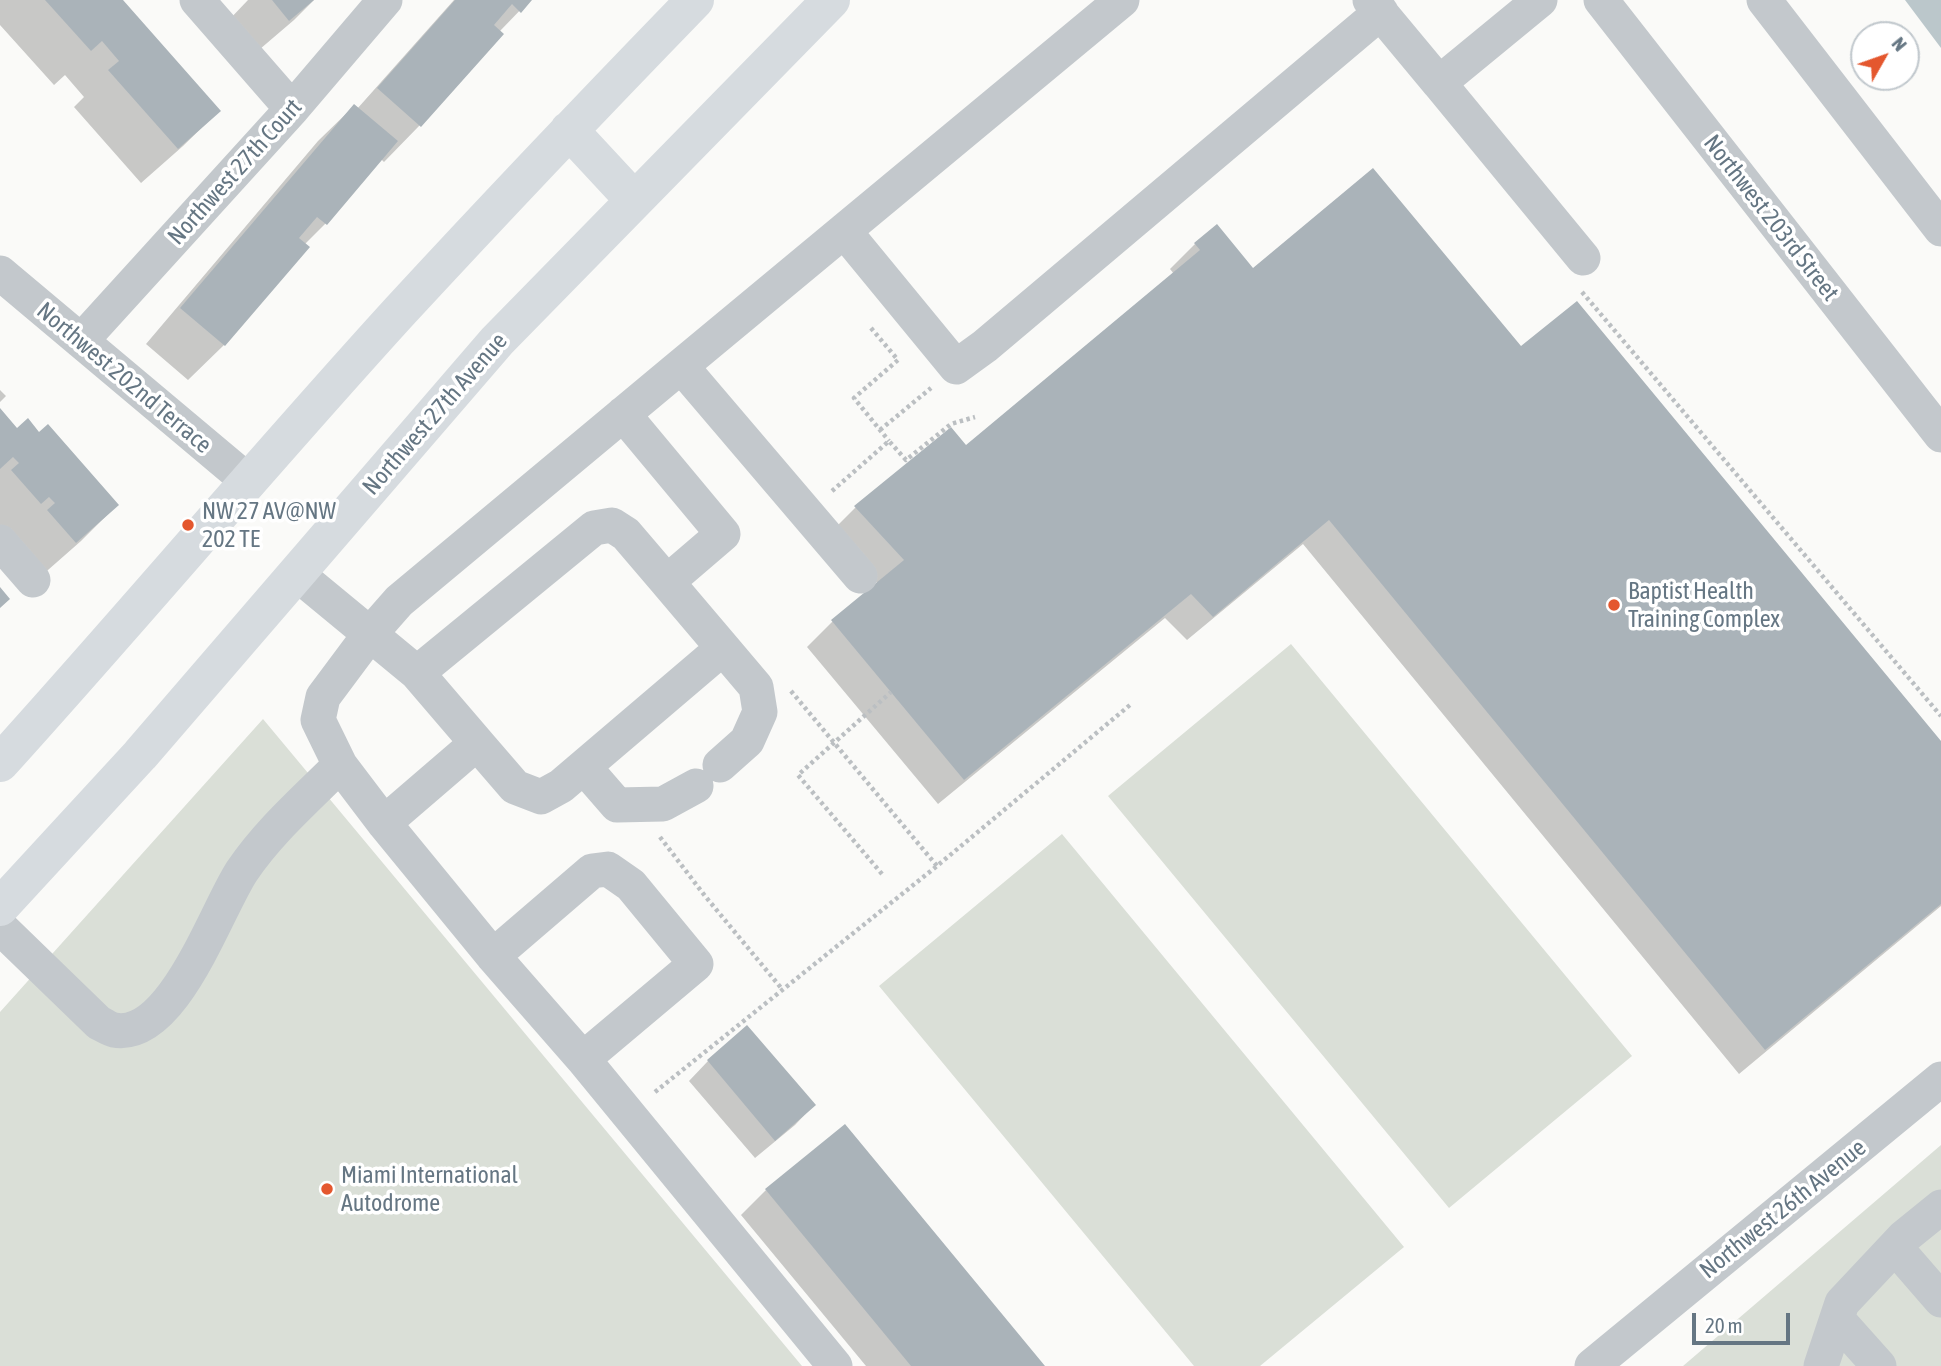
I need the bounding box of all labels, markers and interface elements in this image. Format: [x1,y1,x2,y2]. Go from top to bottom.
north arrow [1850,21,1920,91]
text: N [1888,32,1912,55]
street label: Northwest 27th Court [162,93,308,251]
street label: Northwest 203rd Street [1697,129,1845,307]
street label: Northwest 202nd Terrace [31,297,217,459]
street label: Northwest 27th Avenue [357,327,513,501]
place label: NW 27 AV@NW 202 TE [202,497,336,553]
marker: NW 27 AV@NW 202 TE [180,517,196,533]
place label: Baptist Health Training Complex [1628,577,1780,633]
marker: Baptist Health Training Complex [1606,597,1622,613]
street label: Northwest 26th Avenue [1694,1133,1872,1285]
place label: Miami International Autodrome [341,1161,518,1217]
marker: Miami International Autodrome [319,1181,335,1197]
scale bar [1696,1300,1794,1344]
text: 20 m [1705,1313,1743,1337]

